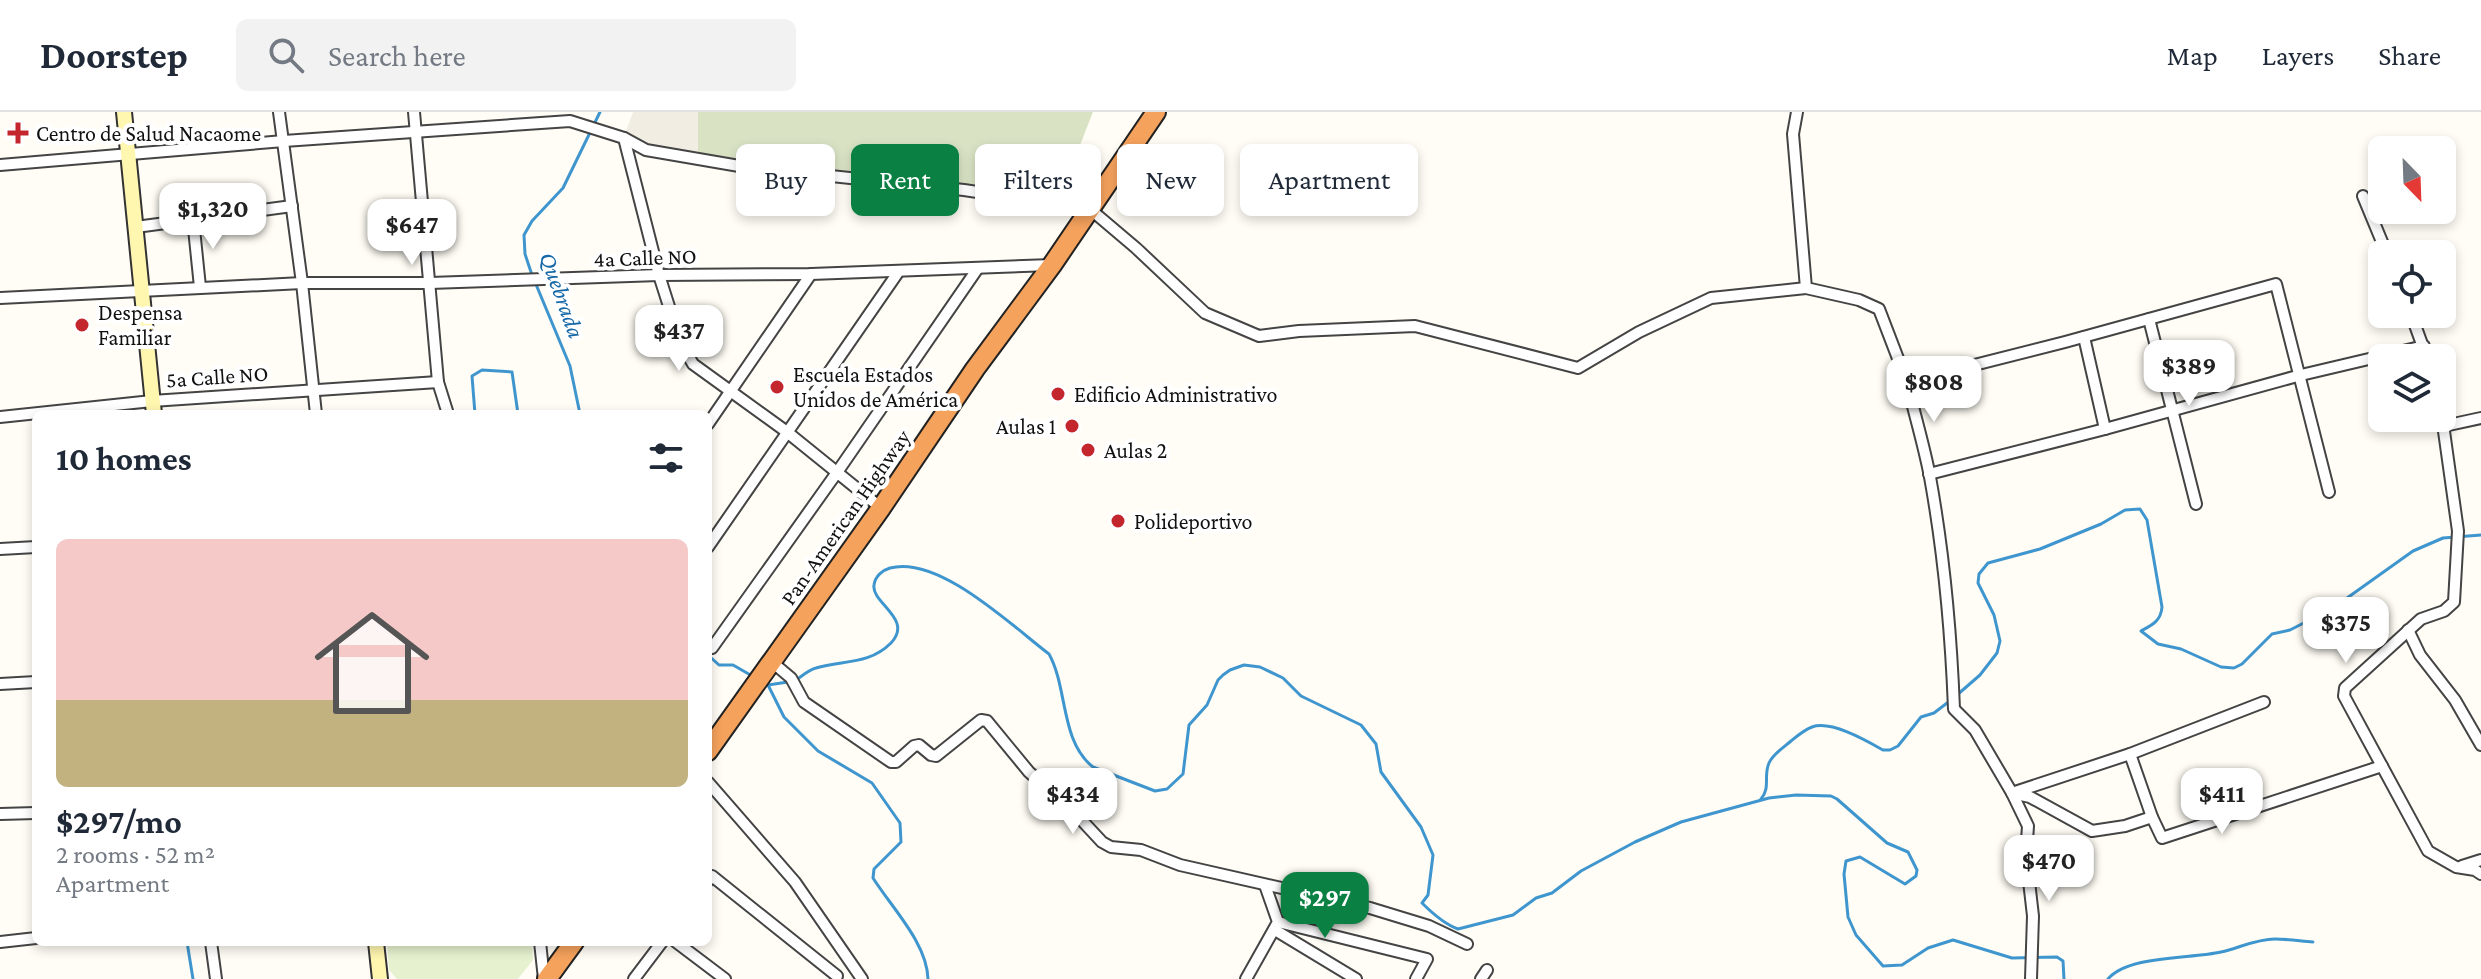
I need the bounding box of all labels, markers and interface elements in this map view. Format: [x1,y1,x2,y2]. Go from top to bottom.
search box [236,19,796,91]
icon: search [264,33,308,77]
text: Doorstep [40,34,188,76]
text: Search here [328,39,466,72]
text: Map [2167,40,2218,71]
text: Layers [2262,40,2334,71]
text: Share [2378,40,2441,71]
place label: Centro de Salud Nacaome [36,121,261,146]
marker: Centro de Salud Nacaome [7,122,29,144]
north arrow [2368,136,2456,224]
map controls [2368,136,2456,432]
chip: Buy [736,144,835,216]
chip: Rent [851,144,959,216]
chip: Filters [975,144,1101,216]
chip: New [1117,144,1224,216]
chip: Apartment [1240,144,1418,216]
pin: $1,320 [148,183,278,251]
text: $1,320 [177,194,249,223]
pin: $647 [365,199,459,267]
text: $647 [385,210,439,239]
button: locate [2368,240,2456,328]
street label: 4a Calle NO [593,243,697,272]
water label: Quebrada [534,248,590,342]
place label: Despensa Familiar [98,300,183,350]
pin: $437 [632,305,726,373]
marker: Despensa Familiar [73,316,91,334]
text: $437 [653,316,705,345]
pin: $389 [2142,340,2236,408]
button: layers [2368,344,2456,432]
text: $389 [2162,351,2216,380]
pin: $808 [1887,356,1981,424]
street label: 5a Calle NO [165,360,269,393]
place label: Escuela Estados Unidos de América [793,362,958,412]
text: $808 [1904,367,1964,396]
marker: Escuela Estados Unidos de América [768,378,786,396]
place label: Edificio Administrativo [1074,382,1278,407]
marker: Edificio Administrativo [1049,385,1067,403]
place label: Aulas 1 [996,414,1056,439]
marker: Aulas 1 [1063,417,1081,435]
street label: Pan-American Highway [775,424,916,610]
icon: filters [644,436,688,480]
place label: Aulas 2 [1104,438,1167,463]
text: 10 homes [56,440,192,477]
marker: Aulas 2 [1079,441,1097,459]
place label: Polideportivo [1134,509,1253,534]
marker: Polideportivo [1109,512,1127,530]
icon: home [300,591,444,735]
pin: $375 [2299,597,2393,665]
text: $375 [2321,608,2371,637]
pin: $434 [1026,768,1120,836]
pin: $411 [2175,768,2269,836]
text: $434 [1046,779,1100,808]
text: $411 [2199,779,2245,808]
text: $297/mo [56,803,182,840]
pin: $470 [2002,835,2096,903]
text: 2 rooms · 52 m² [56,840,215,869]
text: $470 [2022,846,2076,875]
text: Apartment [56,869,169,898]
pin: $297 [1278,872,1372,940]
text: $297 [1299,883,1351,912]

